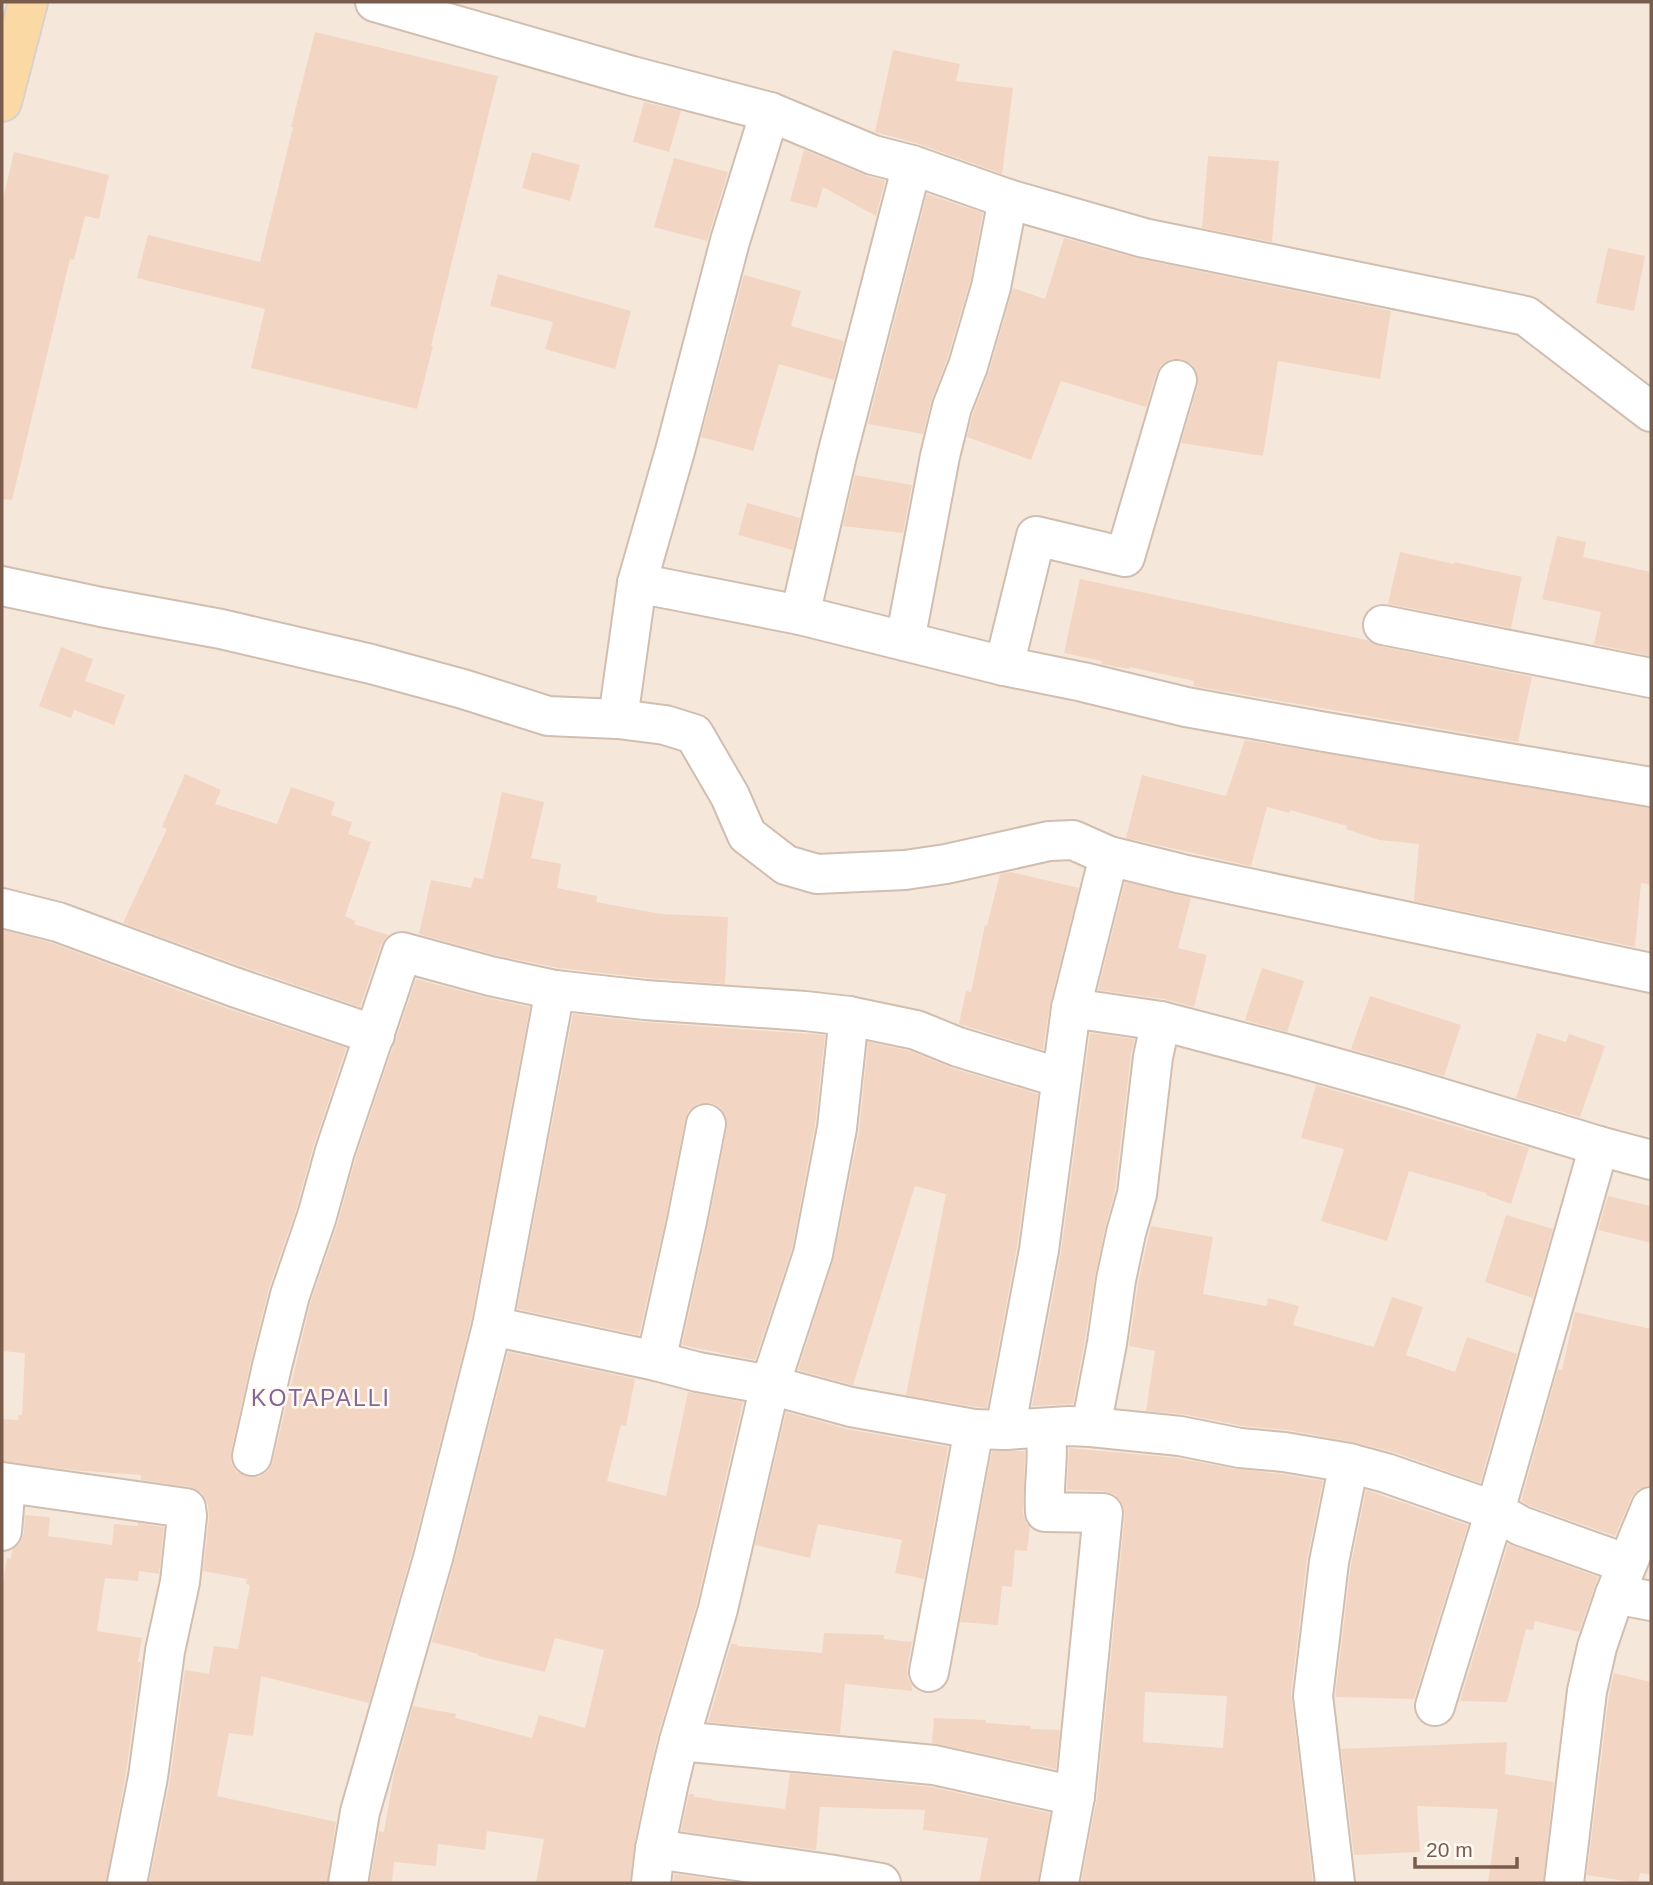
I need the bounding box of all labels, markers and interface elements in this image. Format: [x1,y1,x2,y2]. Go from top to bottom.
district label: KOTAPALLI [251,1385,391,1411]
scale bar [1415,1826,1516,1870]
text: 20 m [1426,1838,1473,1861]

